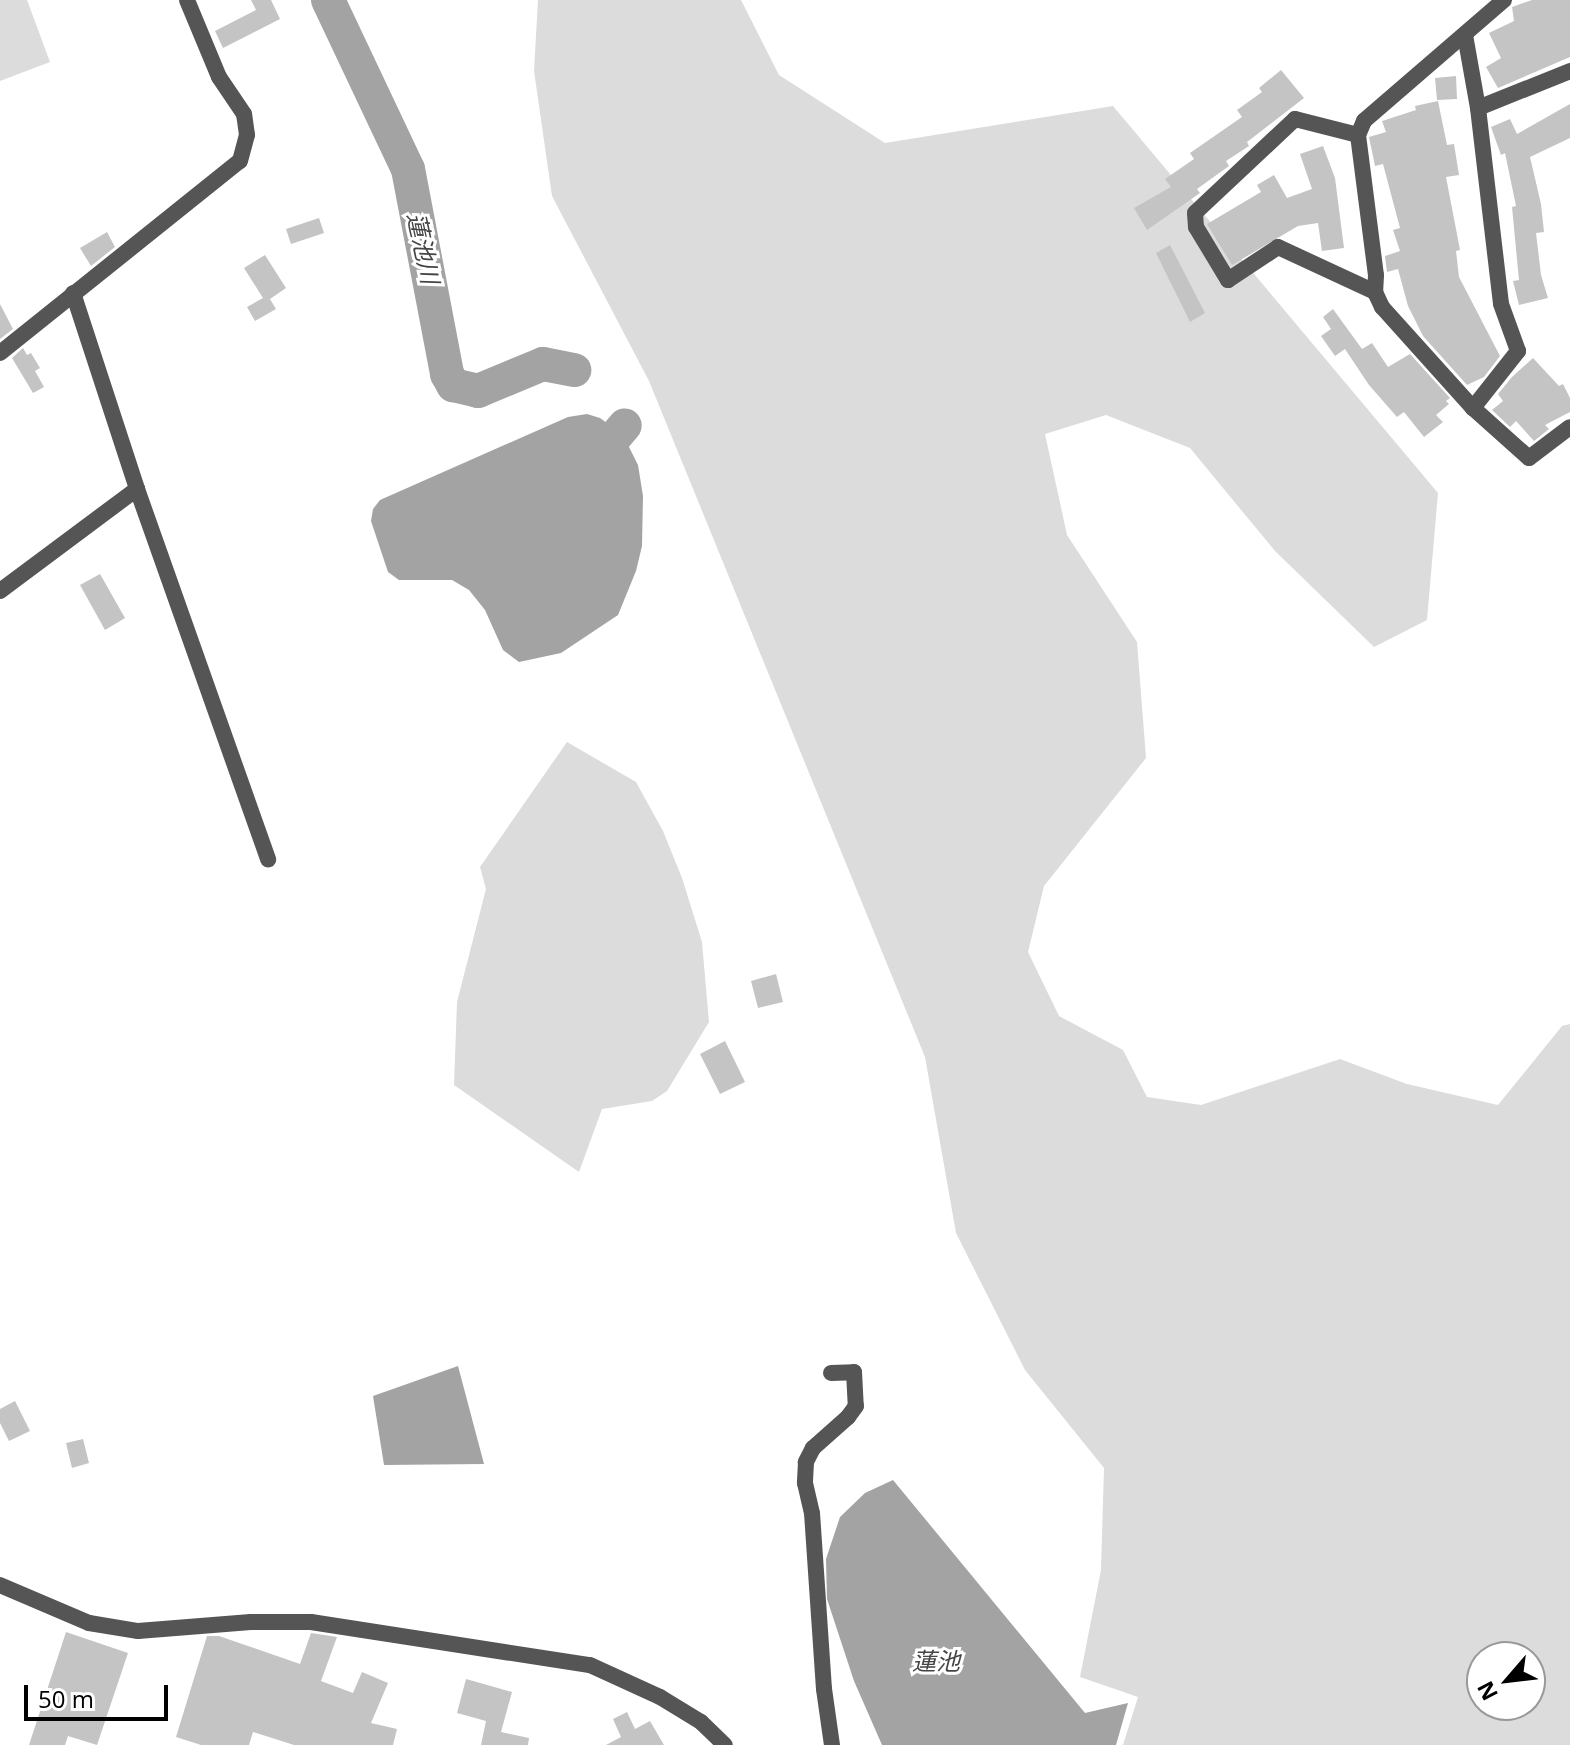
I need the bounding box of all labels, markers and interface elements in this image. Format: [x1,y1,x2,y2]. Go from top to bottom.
water label: 蓮池川 [402,210,446,286]
north arrow [1466,1641,1546,1721]
water label: 蓮池 [912,1647,960,1675]
scale bar [28,1669,172,1719]
text: N [1469,1676,1504,1706]
text: 50 m [38,1682,94,1715]

